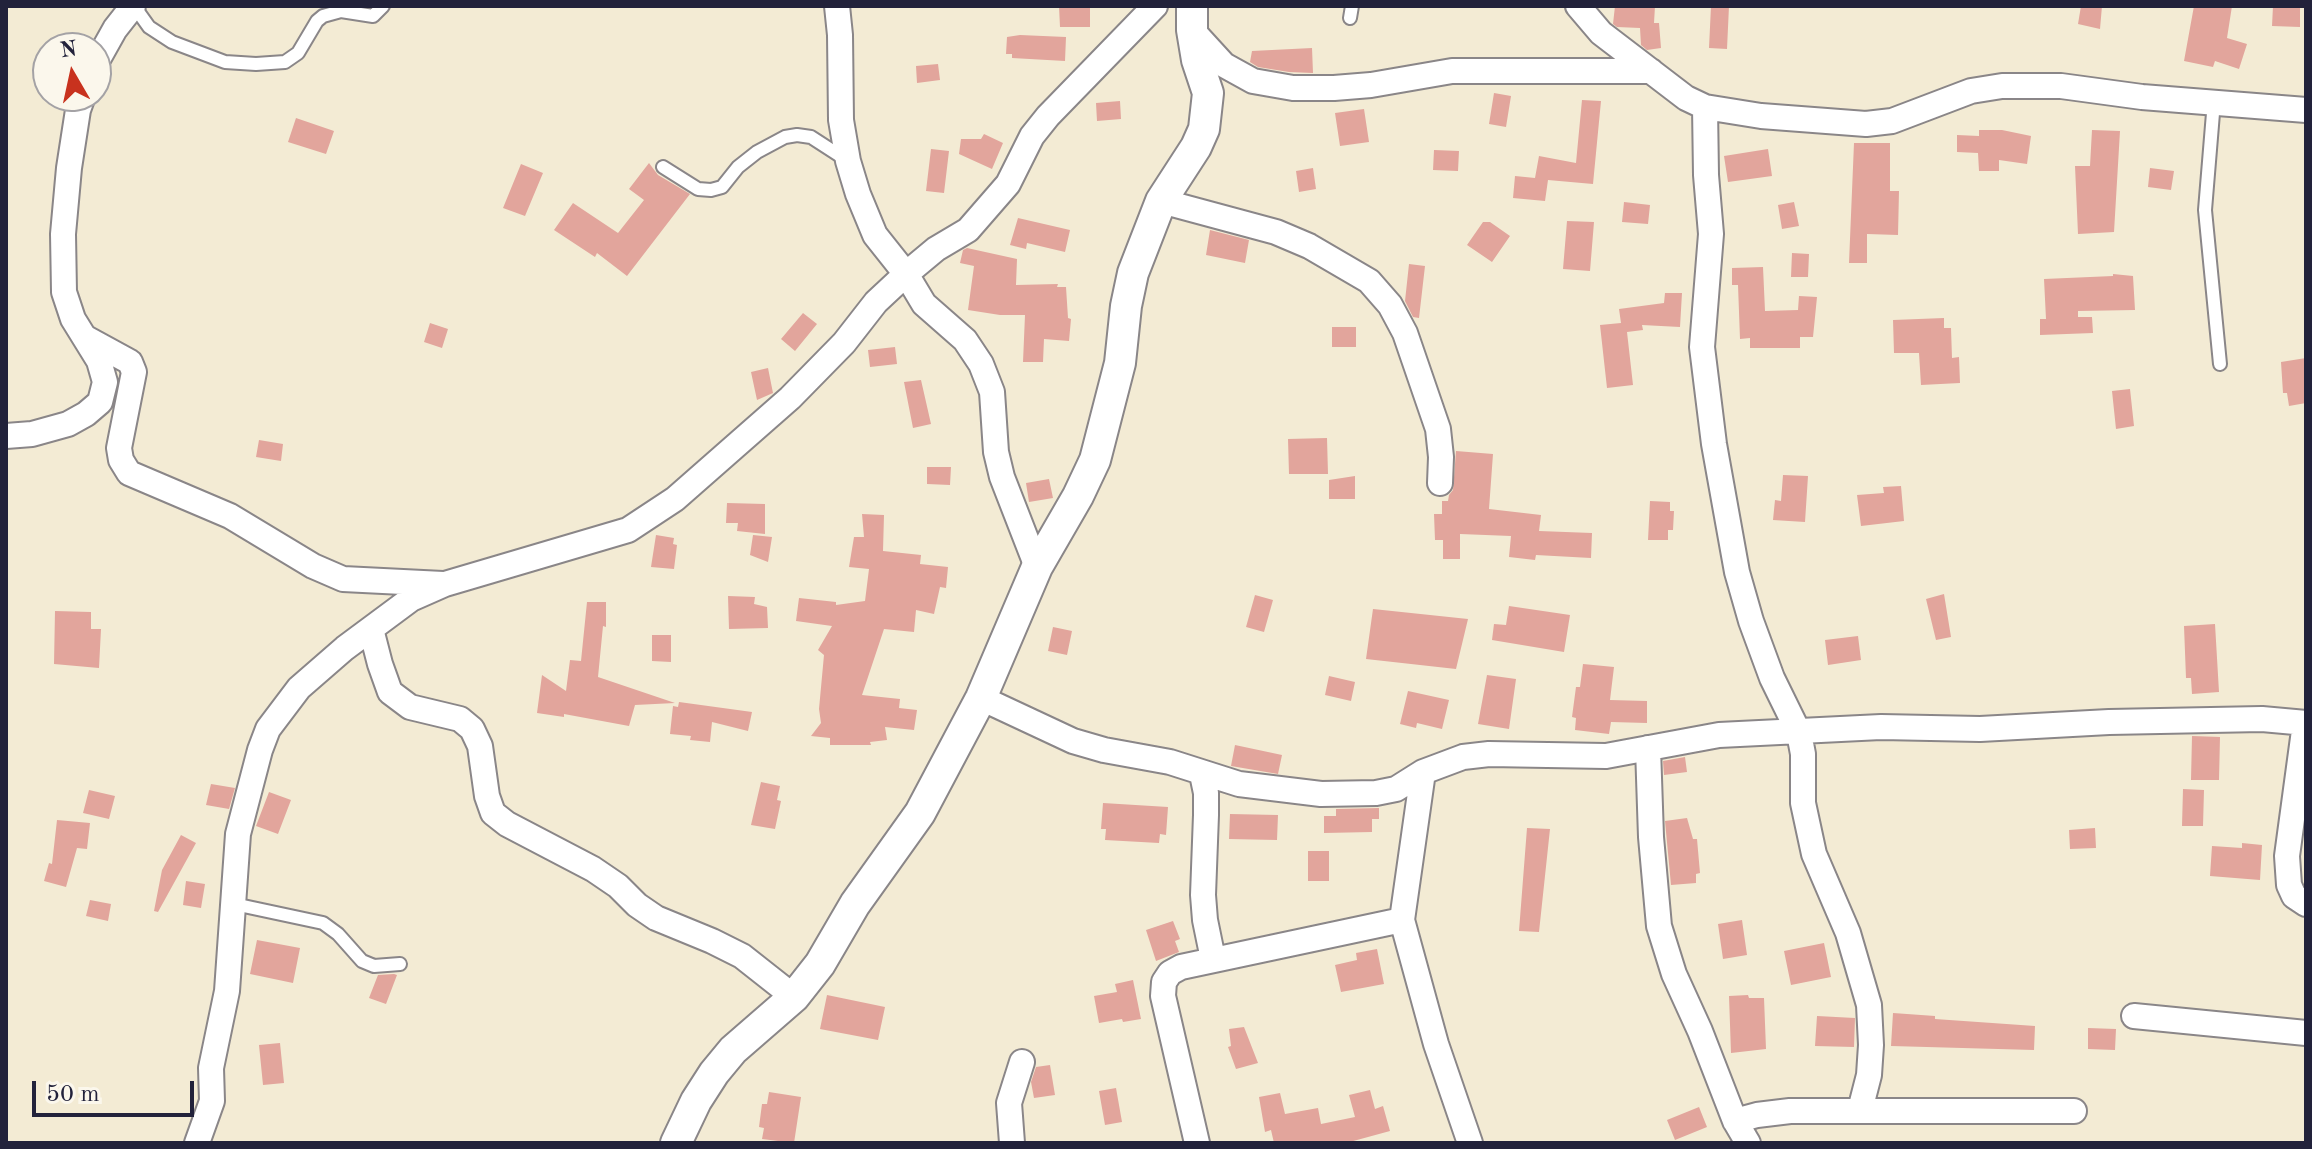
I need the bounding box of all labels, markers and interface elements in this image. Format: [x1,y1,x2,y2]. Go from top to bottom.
north arrow [32,32,112,112]
text: N [59,38,79,62]
scale bar [36,1065,198,1115]
text: 50 m [46,1083,100,1107]

